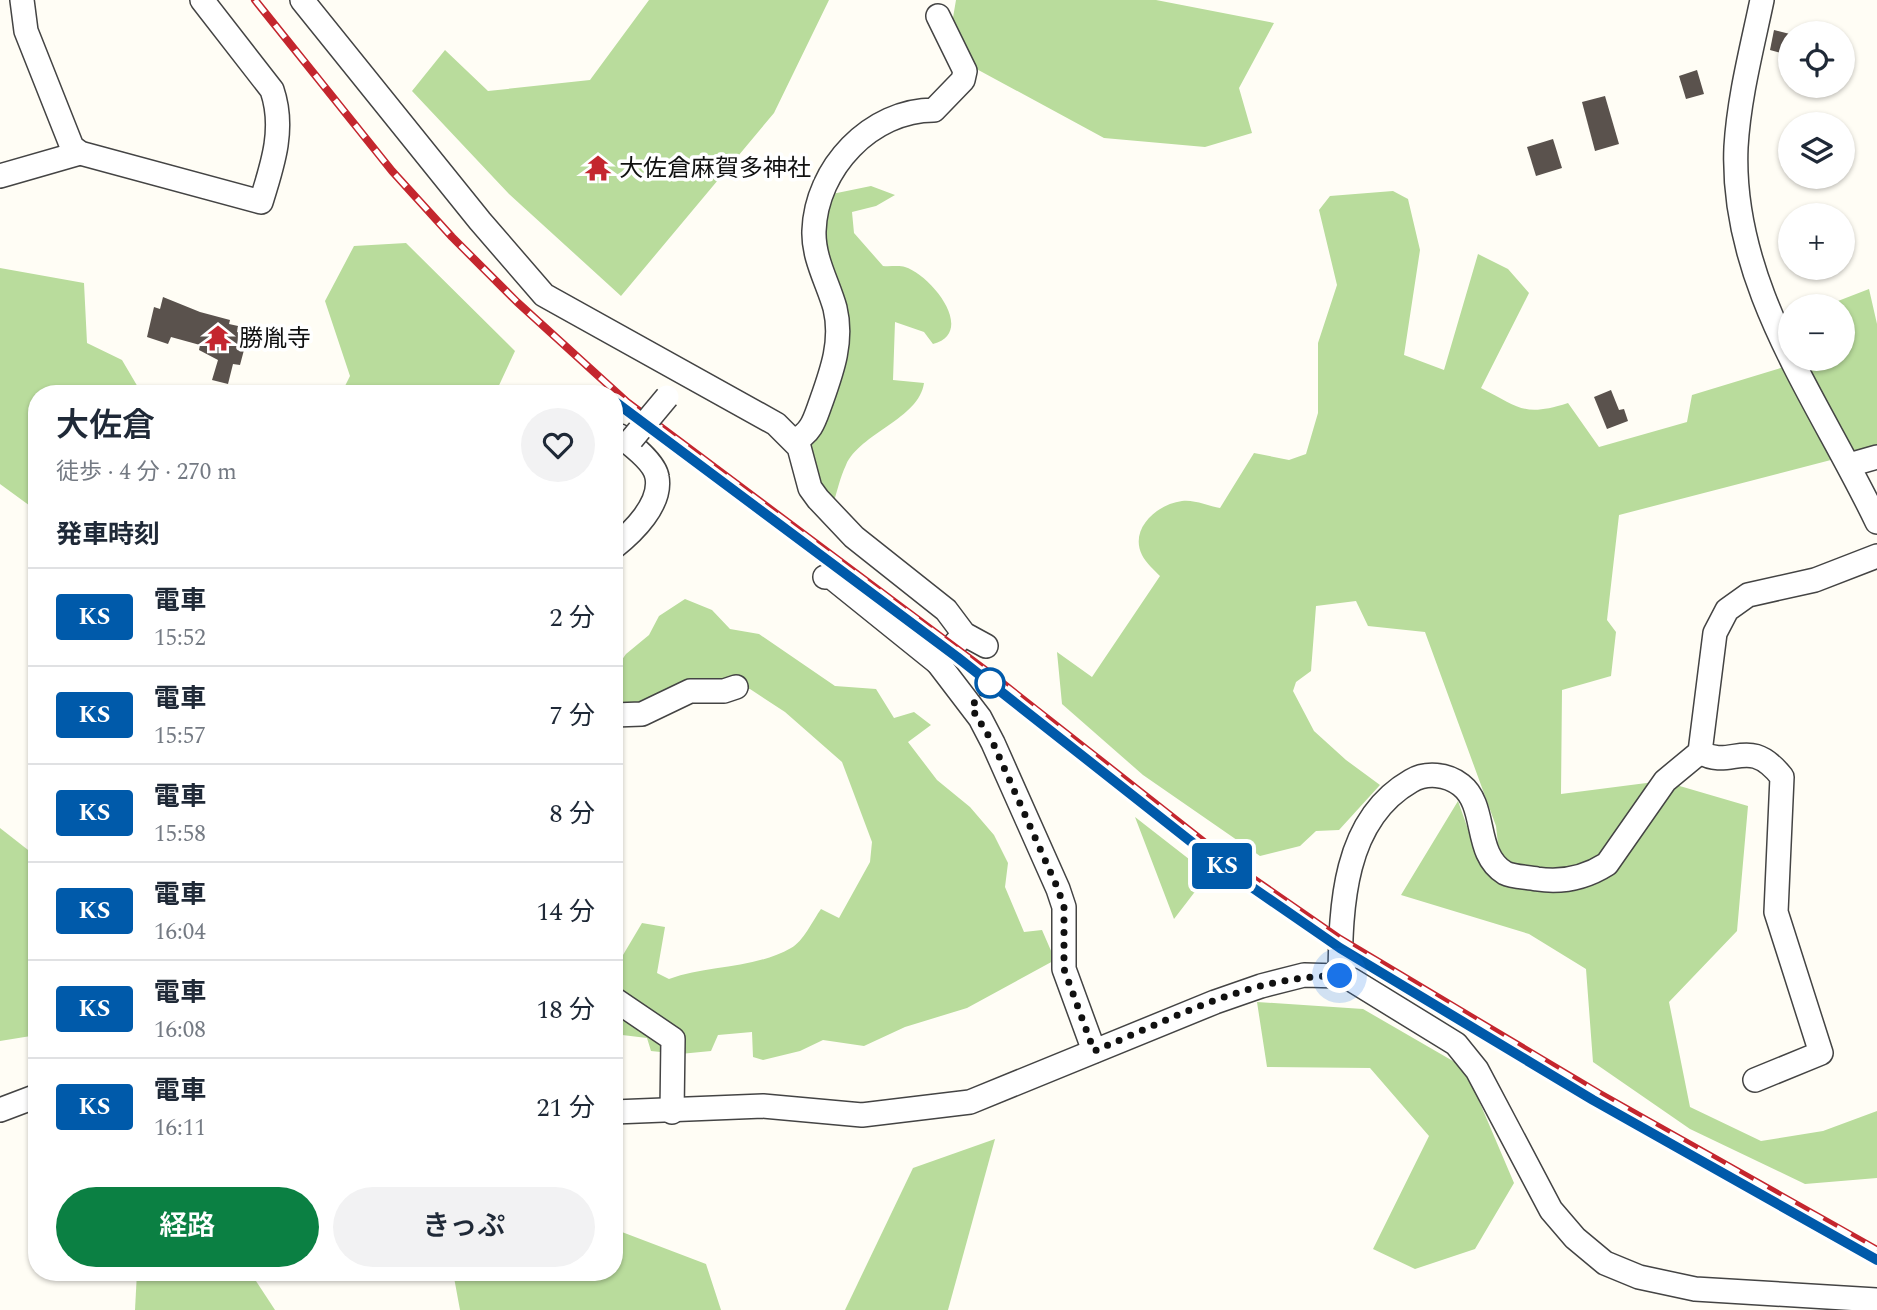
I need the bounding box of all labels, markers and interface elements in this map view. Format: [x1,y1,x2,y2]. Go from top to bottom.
map controls [1778,21,1855,371]
button: locate [1778,21,1855,98]
button: layers [1778,112,1855,189]
place label: 大佐倉麻賀多神社 [619,151,811,187]
temple icon: 大佐倉麻賀多神社 [583,153,613,183]
button: + [1778,203,1855,280]
button: − [1778,294,1855,371]
place label: 勝胤寺 [239,321,311,357]
temple icon: 勝胤寺 [203,323,233,353]
text: 大佐倉 [56,401,155,451]
button: heart [521,408,595,482]
text: 徒歩 · 4 分 · 270 m [56,455,237,490]
text: 発車時刻 [56,515,160,555]
text: 電車 [154,581,206,621]
text: 2 分 [549,598,595,638]
text: KS [79,599,110,635]
text: 15:52 [154,621,206,656]
unlabelled marker [975,668,1005,698]
text: 電車 [154,679,206,719]
text: 7 分 [549,696,595,736]
text: KS [79,697,110,733]
text: 15:57 [154,719,206,754]
text: 電車 [154,777,206,817]
text: 8 分 [549,794,595,834]
text: KS [79,795,110,831]
text: 15:58 [154,817,206,852]
line badge: KS [1190,843,1254,889]
text: KS [1206,848,1238,884]
text: 電車 [154,875,206,915]
text: 14 分 [536,892,595,932]
text: KS [79,893,110,929]
text: 16:04 [154,915,206,950]
your location [1322,958,1357,993]
text: 電車 [154,973,206,1013]
text: 18 分 [536,990,595,1030]
text: KS [79,991,110,1027]
text: 16:08 [154,1013,206,1048]
text: 電車 [154,1071,206,1111]
text: 21 分 [536,1088,595,1128]
text: KS [79,1089,110,1125]
text: 16:11 [154,1111,206,1146]
button: 経路 [56,1187,319,1267]
button: きっぷ [333,1187,595,1267]

